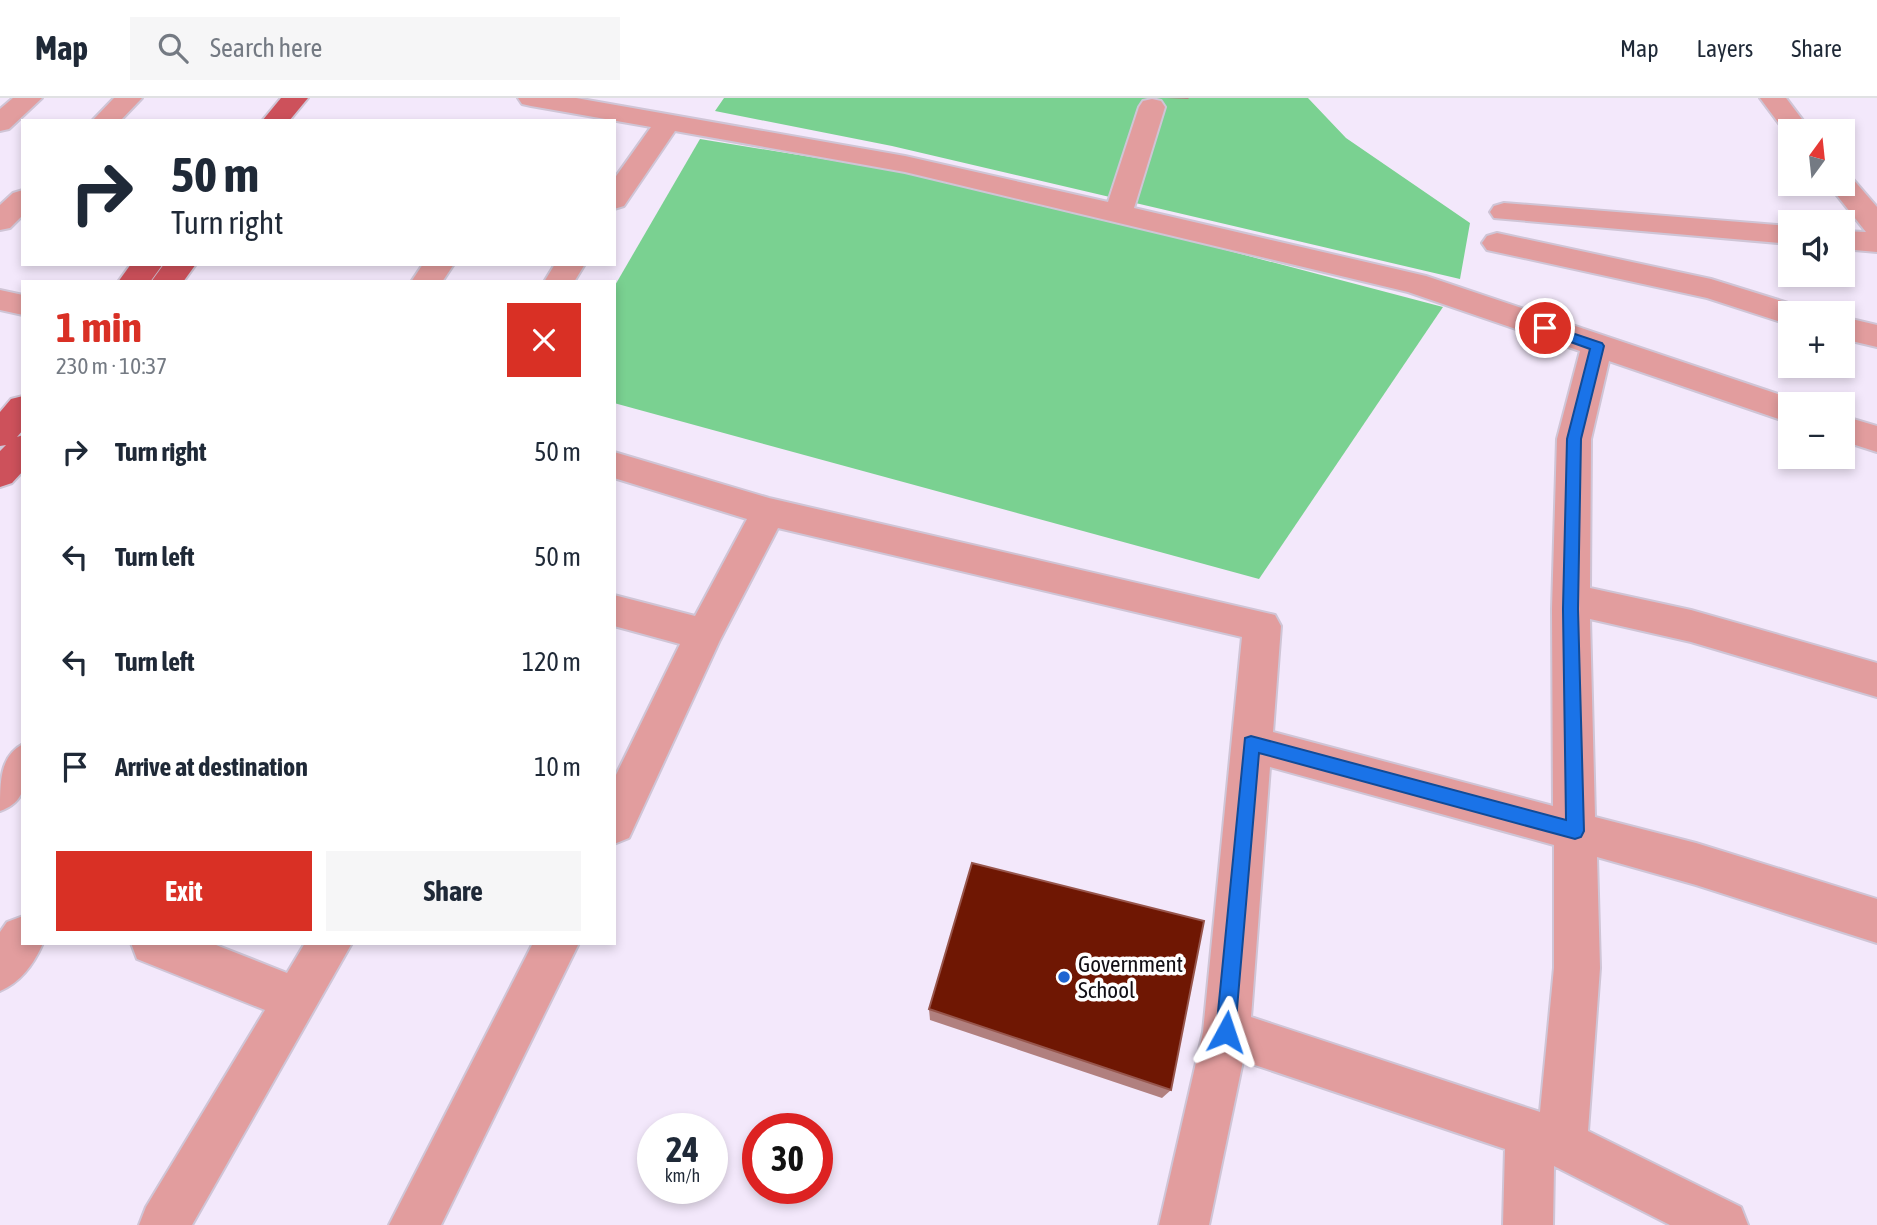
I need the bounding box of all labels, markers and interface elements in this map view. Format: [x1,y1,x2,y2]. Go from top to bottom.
search box [130,17,620,80]
text: Map [35,29,88,67]
icon: search [154,29,192,67]
text: Search here [210,33,322,63]
text: Map [1620,35,1659,62]
text: Layers [1697,35,1753,62]
text: Share [1791,35,1842,62]
north arrow [1778,119,1855,196]
map controls [1778,119,1855,469]
text: 50 m [171,146,259,202]
icon: right [56,147,147,238]
text: Turn right [171,204,284,241]
button: sound [1778,210,1855,287]
pin [1515,298,1575,358]
button: + [1778,301,1855,378]
text: 1 min [56,303,142,351]
button: close [507,303,581,377]
icon: arrive [1526,309,1564,347]
text: 230 m · 10:37 [56,353,167,379]
button: − [1778,392,1855,469]
icon: right [56,433,94,471]
text: Turn right [115,437,206,467]
text: 50 m [534,437,581,467]
icon: left [56,538,94,576]
text: Turn left [115,542,195,572]
text: 50 m [534,542,581,572]
icon: left [56,643,94,681]
text: Turn left [115,647,195,677]
text: 120 m [522,647,581,677]
icon: arrive [56,748,94,786]
text: Arrive at destination [115,752,308,782]
text: 10 m [534,752,581,782]
button: Exit [56,851,312,931]
button: Share [326,851,581,931]
place label: Government School [1078,951,1183,1003]
marker: Government School [1056,969,1072,985]
position arrow [1189,995,1263,1069]
speed limit sign: 30 [742,1113,833,1204]
text: 24 [666,1129,699,1169]
text: km/h [665,1165,700,1186]

